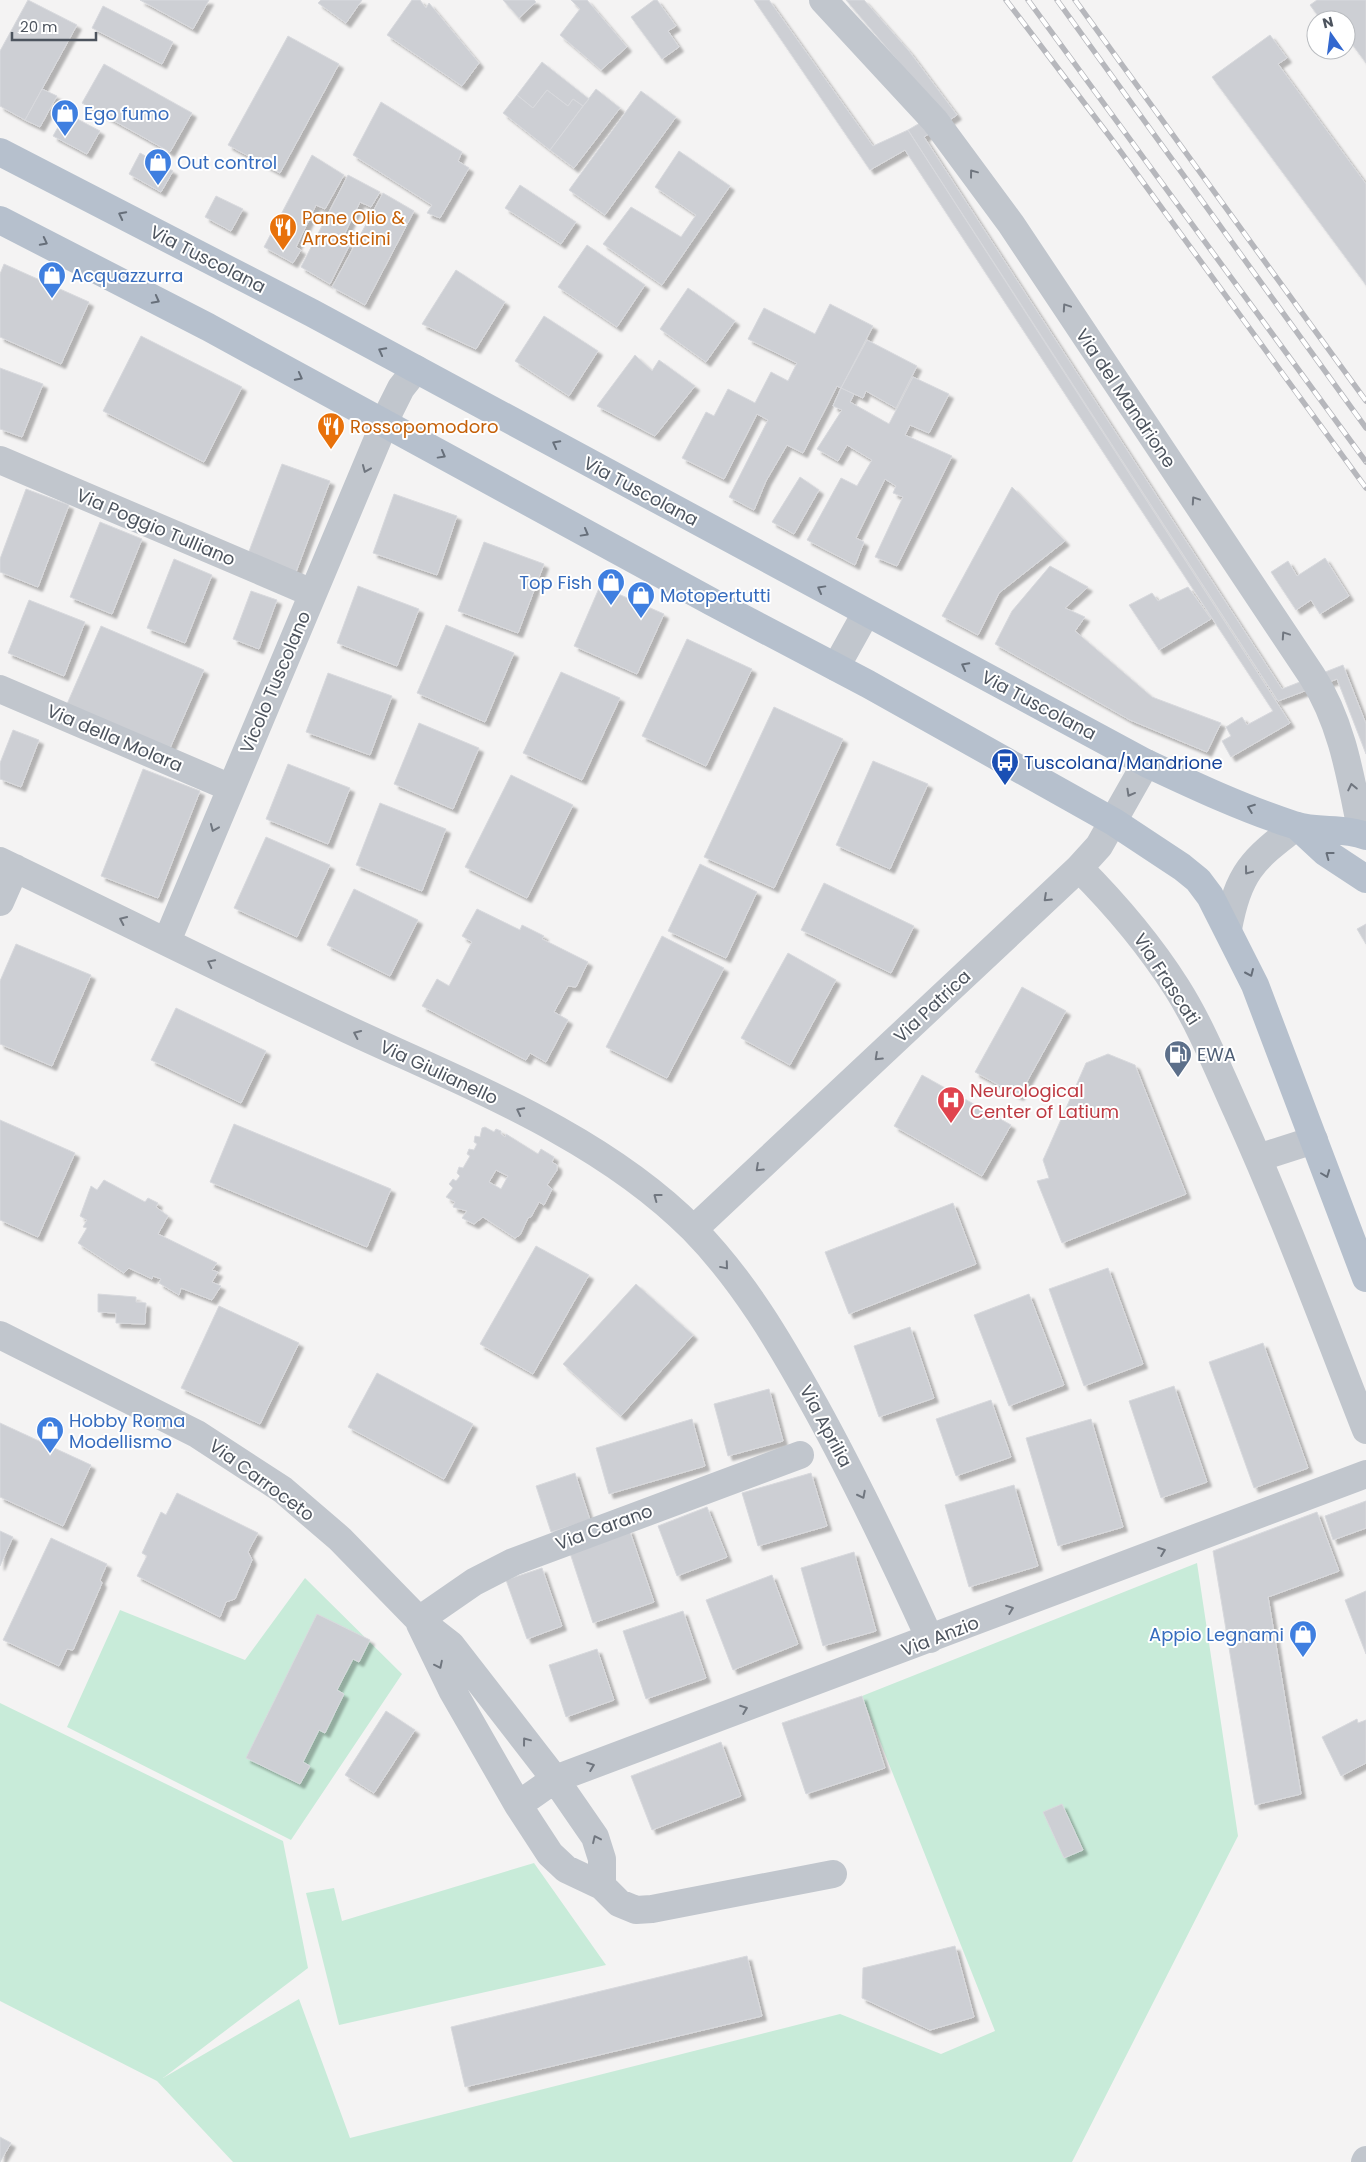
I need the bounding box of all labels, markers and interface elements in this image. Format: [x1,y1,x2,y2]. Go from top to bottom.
scale bar [12,10,96,42]
north arrow [1306,10,1356,60]
text: N [1320,11,1335,33]
text: 20 m [20,16,58,37]
shop icon: Ego fumo [50,98,80,137]
place label: Ego fumo [84,101,169,126]
shop icon: Out control [143,147,173,186]
place label: Out control [177,150,277,175]
one-way arrow [970,169,979,179]
place label: Pane Olio & Arrosticini [302,205,405,251]
one-way arrow [118,211,127,221]
restaurant icon: Pane Olio & Arrosticini [268,212,298,251]
street label: Via Tuscolana [146,219,270,299]
one-way arrow [38,236,47,246]
shop icon: Acquazzurra [37,260,67,299]
place label: Acquazzurra [71,263,183,288]
one-way arrow [151,294,160,304]
one-way arrow [1063,303,1072,312]
street label: Via del Mandrione [1070,324,1182,472]
one-way arrow [378,347,387,357]
one-way arrow [294,371,303,381]
restaurant icon: Rossopomodoro [316,411,346,450]
place label: Rossopomodoro [350,414,498,439]
one-way arrow [552,441,561,451]
one-way arrow [437,448,446,458]
street label: Via Tuscolana [579,450,703,532]
one-way arrow [361,464,372,473]
street label: Via Poggio Tulliano [73,482,239,572]
one-way arrow [1192,496,1201,506]
one-way arrow [579,526,588,536]
shop icon: Top Fish [596,567,626,606]
place label: Top Fish [519,570,592,595]
shop icon: Motopertutti [626,580,656,619]
place label: Motopertutti [660,583,771,608]
one-way arrow [818,585,827,595]
street label: Vicolo Tuscolano [234,607,316,757]
one-way arrow [1282,631,1291,641]
one-way arrow [961,662,970,672]
street label: Via Tuscolana [977,664,1101,746]
street label: Via della Molara [43,698,187,778]
bus stop icon: Tuscolana/Mandrione [990,747,1020,786]
place label: Tuscolana/Mandrione [1024,750,1223,775]
one-way arrow [1347,782,1358,791]
one-way arrow [1126,787,1136,796]
one-way arrow [1247,804,1256,815]
one-way arrow [210,823,220,832]
one-way arrow [1325,852,1335,861]
one-way arrow [1245,865,1254,875]
one-way arrow [1044,892,1053,901]
one-way arrow [119,916,128,926]
street label: Via Frascati [1128,928,1206,1030]
one-way arrow [207,958,216,969]
street label: Via Patrica [888,964,976,1048]
one-way arrow [1243,968,1254,977]
one-way arrow [353,1029,362,1040]
street label: Via Giulianello [376,1034,502,1110]
fuel station icon: EWA [1163,1039,1193,1078]
place label: EWA [1197,1042,1236,1067]
one-way arrow [874,1051,883,1060]
place label: Neurological Center of Latium [970,1078,1119,1124]
hospital icon: Neurological Center of Latium [936,1085,966,1124]
one-way arrow [516,1107,525,1117]
one-way arrow [756,1162,765,1171]
one-way arrow [1320,1169,1330,1178]
one-way arrow [653,1194,663,1203]
one-way arrow [720,1261,729,1270]
street label: Via Aprilia [794,1380,858,1472]
place label: Hobby Roma Modellismo [69,1408,185,1454]
shop icon: Hobby Roma Modellismo [35,1415,65,1454]
street label: Via Carroceto [204,1433,320,1527]
one-way arrow [856,1490,866,1499]
street label: Via Carano [552,1498,656,1556]
one-way arrow [1157,1547,1166,1557]
one-way arrow [1005,1605,1014,1615]
street label: Via Anzio [898,1610,982,1662]
shop icon: Appio Legnami [1288,1619,1318,1658]
place label: Appio Legnami [1149,1622,1284,1647]
one-way arrow [433,1660,443,1669]
one-way arrow [739,1705,747,1715]
one-way arrow [523,1737,532,1747]
one-way arrow [587,1762,595,1772]
one-way arrow [591,1835,602,1844]

